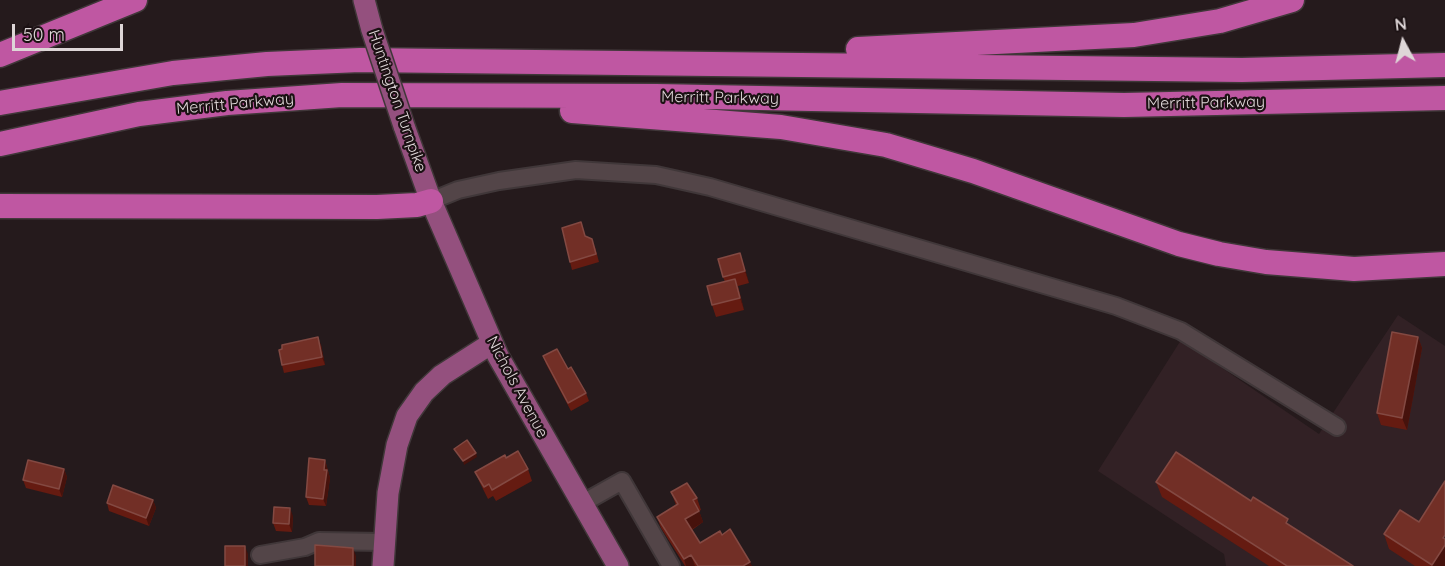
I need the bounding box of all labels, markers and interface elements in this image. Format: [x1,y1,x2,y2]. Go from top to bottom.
scale bar [15,12,126,50]
north arrow [1373,12,1433,72]
text: N [1394,13,1408,35]
text: 50 m [23,23,65,46]
street label: Huntington Turnpike [364,27,430,175]
street label: Merritt Parkway [661,87,779,109]
street label: Merritt Parkway [175,89,295,119]
street label: Merritt Parkway [1147,92,1265,114]
street label: Nichols Avenue [482,333,552,441]

